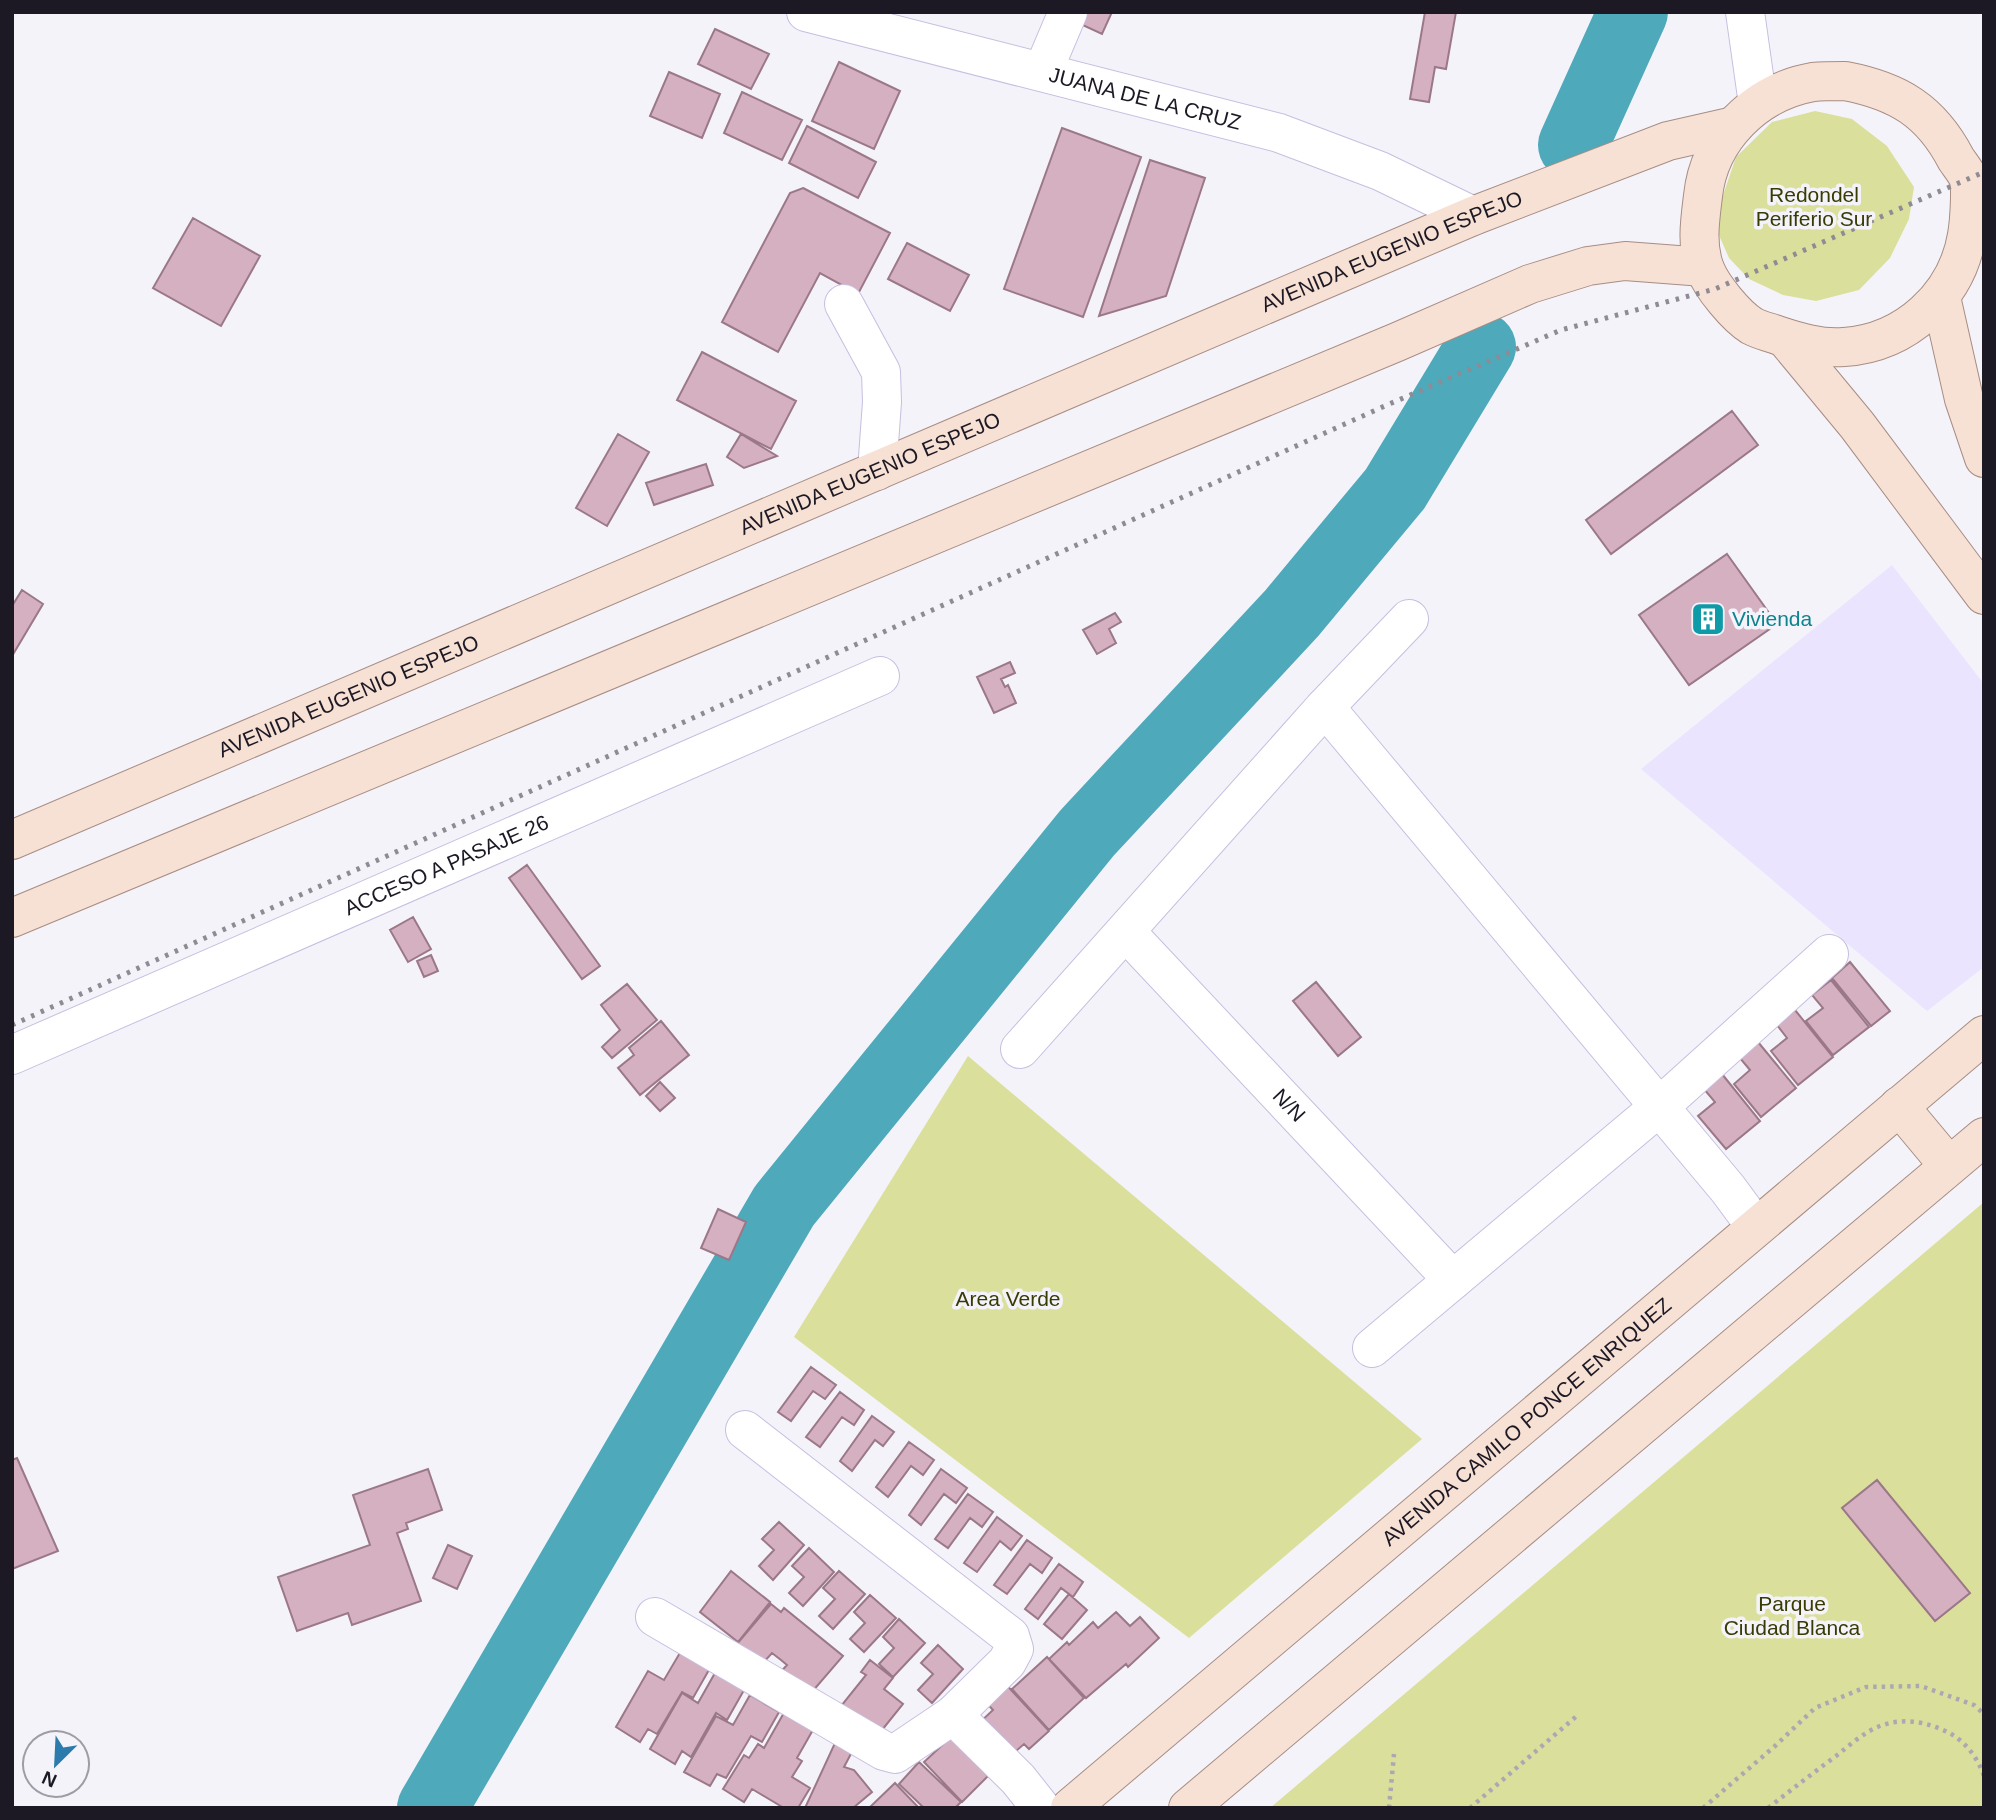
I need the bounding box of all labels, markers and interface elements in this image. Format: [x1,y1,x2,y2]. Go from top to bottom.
street label: JUANA DE LA CRUZ [1047,63,1244,134]
park label: Redondel Periferio Sur [1756,183,1872,230]
street label: AVENIDA EUGENIO ESPEJO [1258,186,1525,316]
street label: AVENIDA EUGENIO ESPEJO [736,407,1004,539]
building icon: Vivienda [1689,600,1727,638]
place label: Vivienda [1732,607,1812,630]
street label: AVENIDA EUGENIO ESPEJO [215,630,482,762]
street label: ACCESO A PASAJE 26 [341,810,552,919]
street label: N/N [1269,1084,1310,1126]
park label: Area Verde [955,1287,1061,1310]
street label: AVENIDA CAMILO PONCE ENRIQUEZ [1377,1293,1675,1550]
park label: Parque Ciudad Blanca [1724,1592,1861,1639]
north arrow [21,1729,91,1799]
text: N [39,1767,60,1791]

